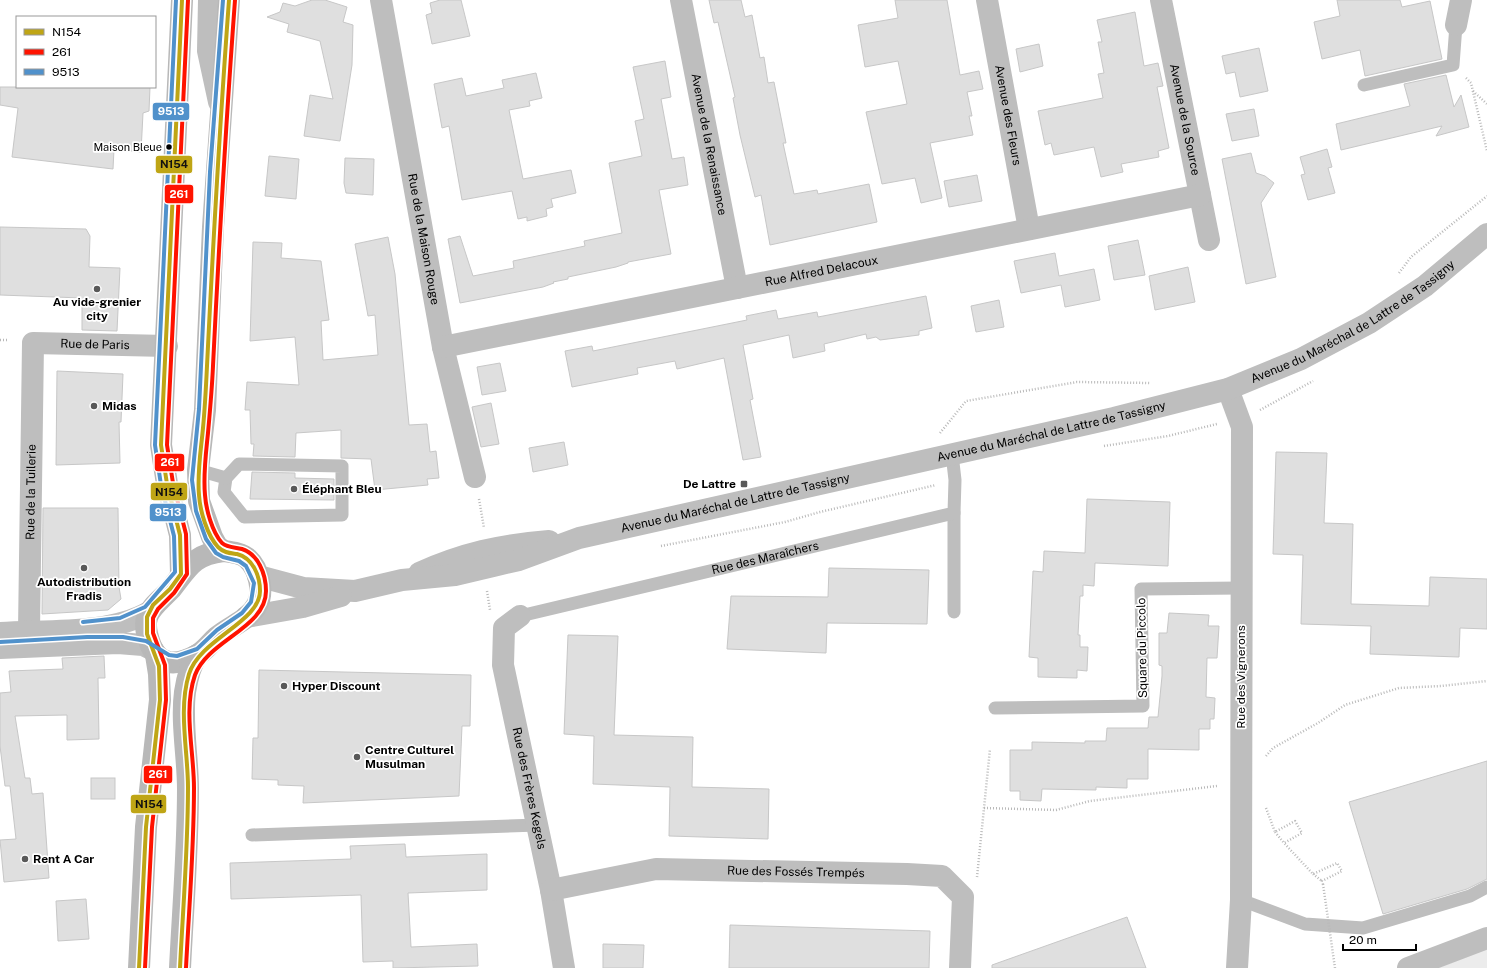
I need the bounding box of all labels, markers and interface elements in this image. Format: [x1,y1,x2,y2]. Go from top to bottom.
legend [16,16,156,88]
text: N154 [52,25,82,39]
text: 261 [52,45,72,59]
street label: Avenue de la Source [1167,63,1203,177]
street label: Avenue des Fleurs [992,64,1024,166]
text: 9513 [52,65,80,79]
street label: Avenue de la Renaissance [688,72,730,217]
line badge: 9513 [152,102,190,121]
text: 9513 [158,105,184,117]
place label: Maison Bleue [93,141,162,153]
marker: Maison Bleue [164,142,174,152]
line badge: N154 [155,155,193,174]
text: N154 [160,158,188,170]
street label: Rue de la Maison Rouge [405,172,442,306]
line badge: 261 [164,184,194,204]
text: 261 [170,188,188,200]
street label: Rue Alfred Delacoux [764,253,880,289]
street label: Avenue du Maréchal de Lattre de Tassigny [1249,257,1458,386]
marker: Au vide-grenier city [92,284,102,294]
place label: Au vide-grenier city [53,295,141,323]
street label: Rue de Paris [60,337,130,352]
street label: Avenue du Maréchal de Lattre de Tassigny [936,398,1168,465]
place label: Midas [102,399,137,413]
marker: Midas [89,401,99,411]
street label: Rue de la Tuilerie [23,444,39,540]
line badge: 261 [154,453,185,472]
text: 261 [161,456,179,468]
street label: Avenue du Maréchal de Lattre de Tassigny [619,470,852,535]
place label: De Lattre [683,477,736,491]
marker: De Lattre [739,479,749,489]
line badge: N154 [150,482,188,501]
place label: Éléphant Bleu [302,482,382,496]
marker: Éléphant Bleu [289,484,299,494]
text: N154 [155,486,183,498]
line badge: 9513 [149,503,187,522]
text: 9513 [155,506,181,518]
street label: Rue des Maraîchers [710,538,820,577]
marker: Autodistribution Fradis [79,563,89,573]
place label: Autodistribution Fradis [37,575,131,603]
street label: Square du Piccolo [1134,597,1150,698]
street label: Rue des Vignerons [1234,625,1248,729]
place label: Hyper Discount [292,679,381,693]
marker: Hyper Discount [279,681,289,691]
street label: Rue des Frères Kegels [509,726,549,851]
place label: Centre Culturel Musulman [365,743,454,771]
marker: Centre Culturel Musulman [352,752,362,762]
line badge: 261 [143,765,173,784]
text: 261 [149,768,167,780]
line badge: N154 [130,794,167,814]
text: N154 [135,798,163,810]
place label: Rent A Car [33,852,94,866]
marker: Rent A Car [20,854,30,864]
street label: Rue des Fossés Trempés [727,863,865,880]
scale bar [1343,926,1416,952]
text: 20 m [1349,933,1377,947]

